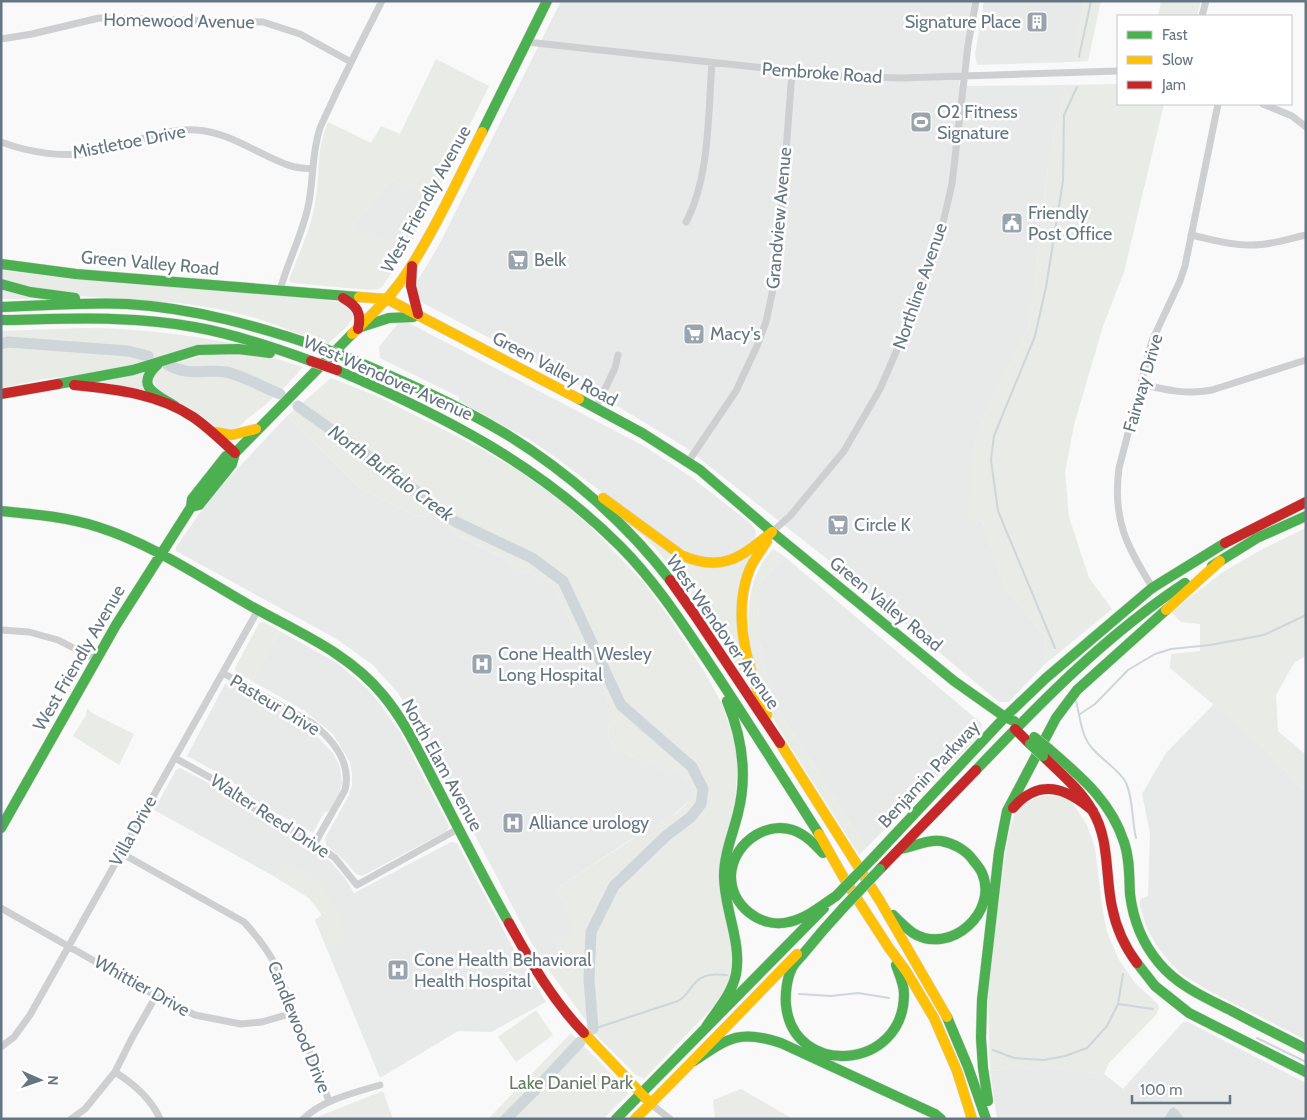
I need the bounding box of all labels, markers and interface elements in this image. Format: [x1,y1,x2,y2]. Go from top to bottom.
street label: Homewood Avenue [103,9,255,33]
building icon: Signature Place [1025,10,1049,34]
place label: Signature Place [905,11,1021,33]
legend [1117,15,1292,105]
text: Fast [1162,26,1187,44]
text: Slow [1162,51,1193,69]
street label: Pembroke Road [761,58,883,88]
text: Jam [1161,76,1186,94]
place label: O2 Fitness Signature [937,101,1018,144]
sports icon: O2 Fitness Signature [909,110,933,134]
street label: Mistletoe Drive [71,120,187,164]
street label: West Friendly Avenue [376,122,476,276]
street label: Grandview Avenue [762,146,796,290]
place label: Friendly Post Office [1028,202,1112,245]
public building icon: Friendly Post Office [1000,211,1024,235]
street label: Northline Avenue [888,220,952,352]
street label: Green Valley Road [80,246,220,280]
supermarket icon: Belk [506,248,530,272]
place label: Belk [534,249,567,271]
supermarket icon: Macy's [682,322,706,346]
place label: Macy's [710,323,761,345]
street label: Green Valley Road [489,327,621,411]
street label: West Wendover Avenue [300,331,476,425]
street label: Fairway Drive [1118,331,1168,435]
water label: North Buffalo Creek [324,420,459,526]
supermarket icon: Circle K [826,513,850,537]
place label: Circle K [854,514,912,536]
street label: West Wendover Avenue [661,551,785,713]
street label: Green Valley Road [825,552,947,656]
street label: West Friendly Avenue [28,581,130,735]
place label: Cone Health Wesley Long Hospital [498,643,652,686]
hospital icon: Cone Health Wesley Long Hospital [470,652,494,676]
street label: Pasteur Drive [226,670,324,740]
street label: North Elam Avenue [397,695,487,835]
street label: Benjamin Parkway [874,716,984,832]
street label: Walter Reed Drive [206,769,334,863]
street label: Villa Drive [105,792,161,870]
hospital icon: Alliance urology [501,811,525,835]
place label: Alliance urology [529,812,649,834]
place label: Cone Health Behavioral Health Hospital [414,949,592,992]
street label: Whittier Drive [90,951,194,1021]
street label: Candlewood Drive [263,958,335,1096]
hospital icon: Cone Health Behavioral Health Hospital [386,958,410,982]
north arrow [15,1055,65,1105]
park label: Lake Daniel Park [509,1072,634,1094]
scale bar [1132,1072,1230,1104]
text: N [44,1075,62,1086]
text: 100 m [1140,1081,1182,1099]

